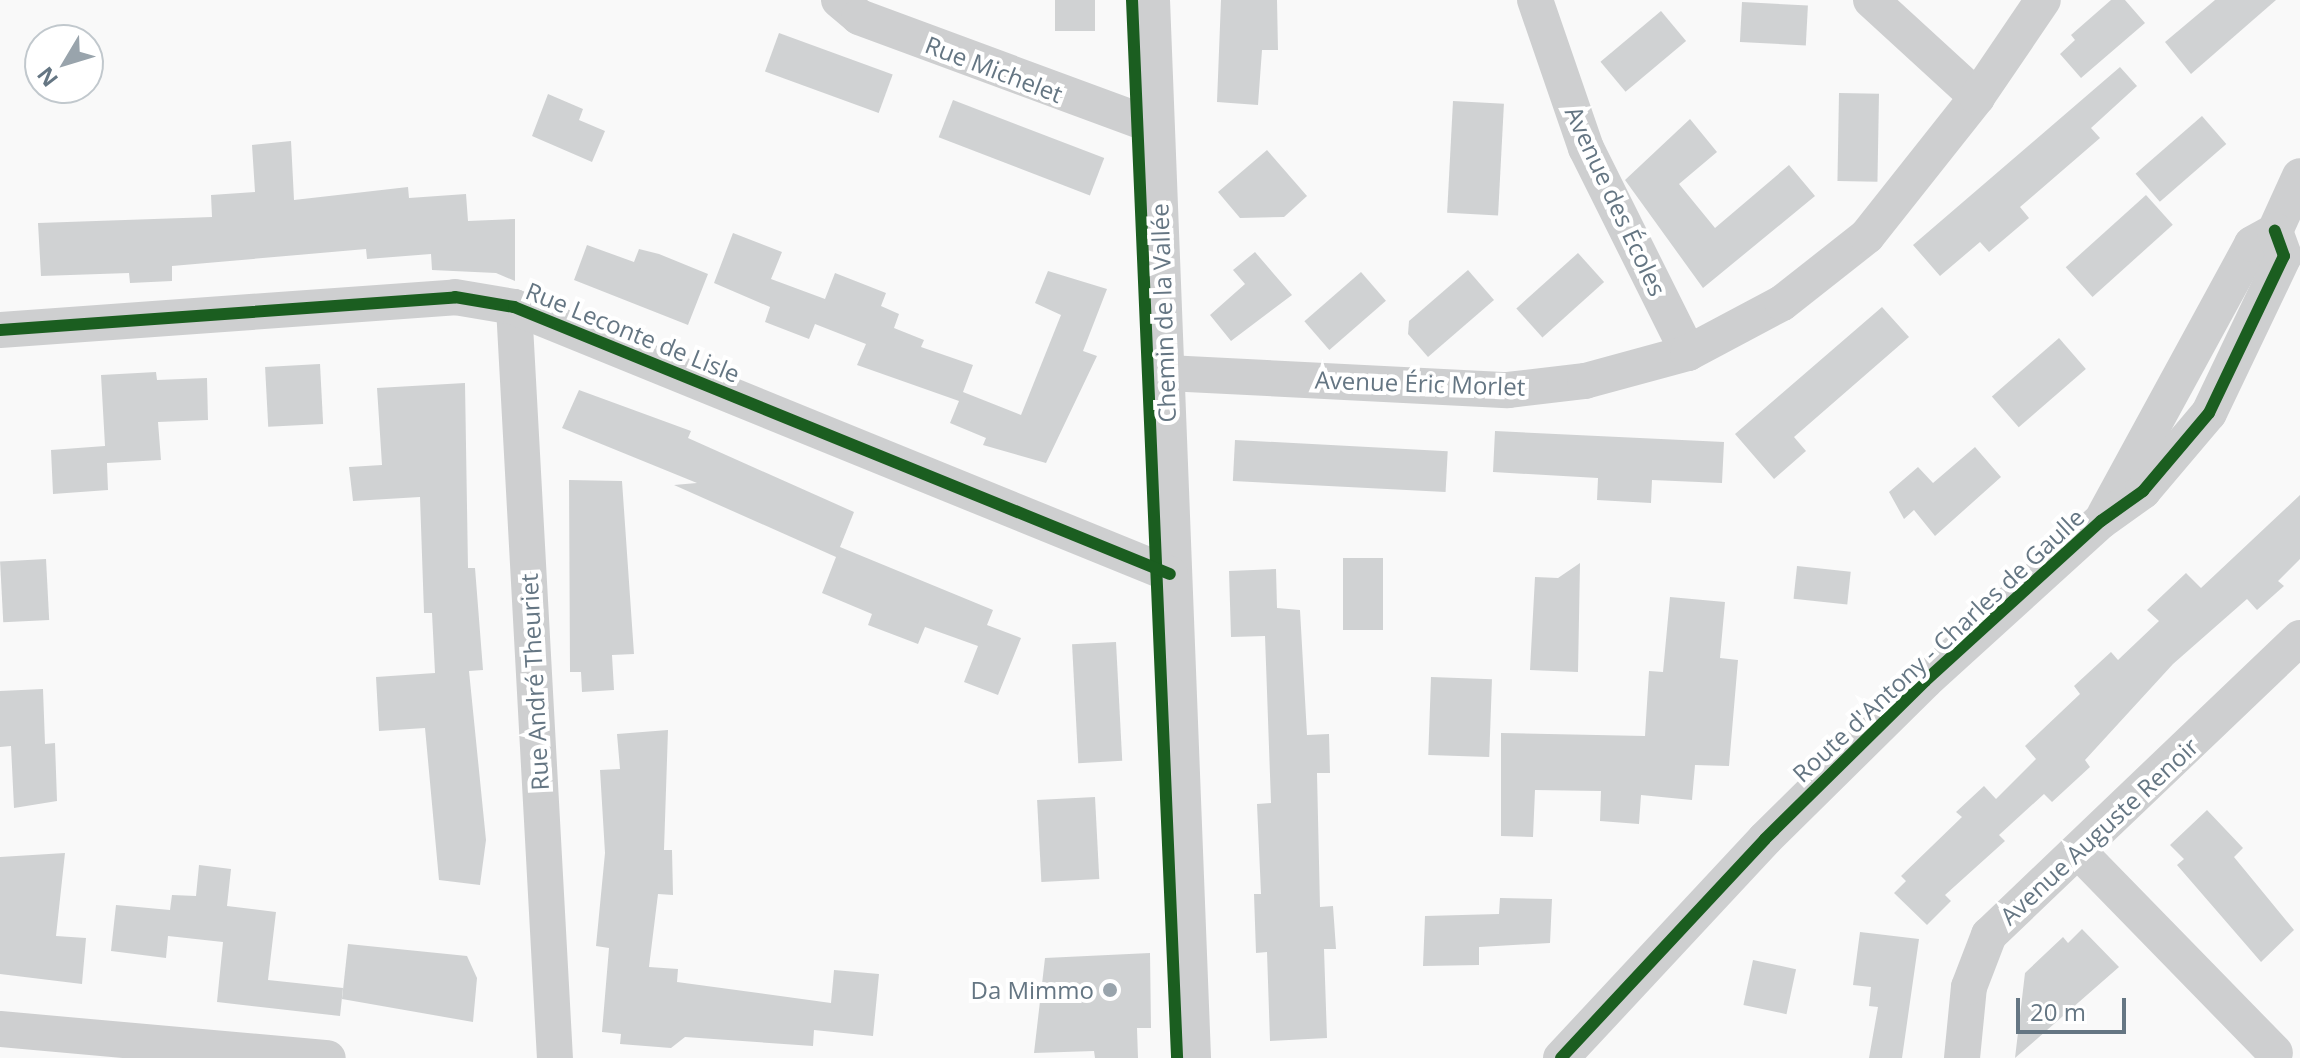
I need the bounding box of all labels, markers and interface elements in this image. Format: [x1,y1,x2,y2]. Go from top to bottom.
north arrow [24,24,104,104]
street label: Rue Michelet [921,30,1067,108]
text: N [29,61,64,94]
street label: Avenue des Écoles [1559,102,1673,300]
street label: Chemin de la Vallée [1145,203,1181,423]
street label: Rue Leconte de Lisle [522,276,744,388]
street label: Avenue Éric Morlet [1314,365,1526,401]
street label: Route d'Antony - Charles de Gaulle [1786,502,2090,788]
street label: Rue André Theuriet [514,573,554,791]
street label: Avenue Auguste Renoir [1994,732,2204,930]
place label: Da Mimmo [970,976,1094,1004]
marker: Da Mimmo [1101,981,1119,999]
scale bar [2020,982,2130,1032]
text: 20 m [2030,995,2086,1028]

